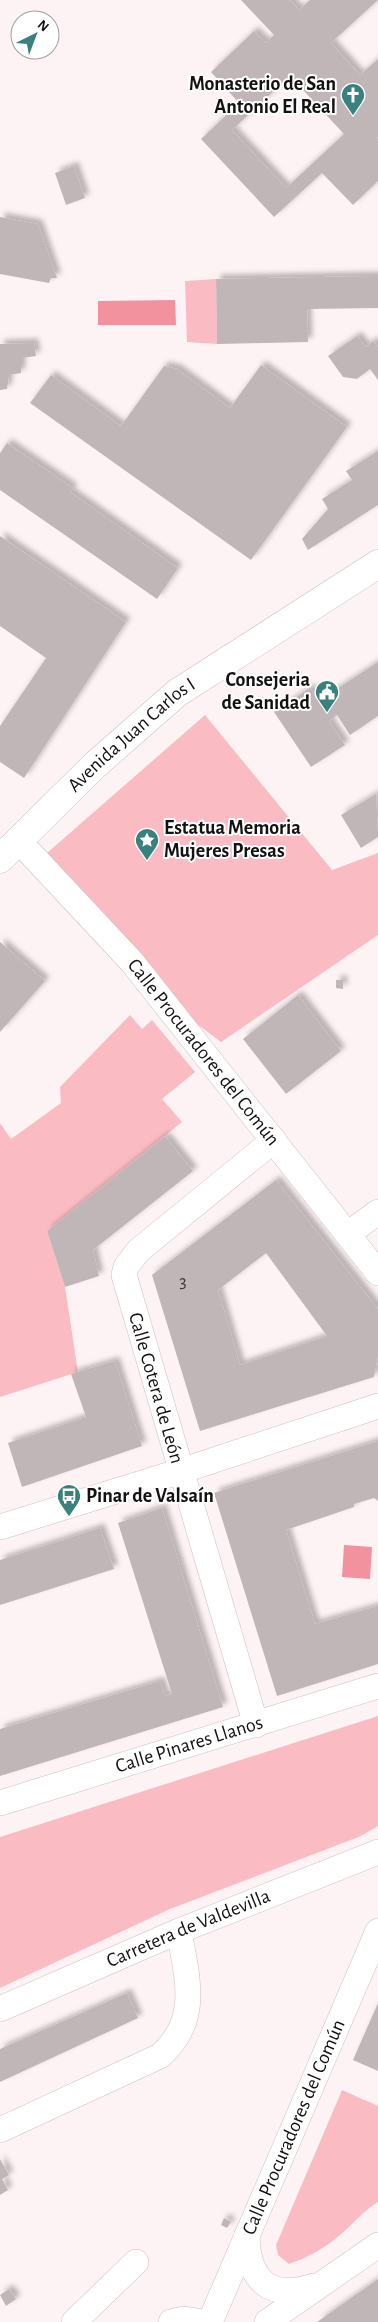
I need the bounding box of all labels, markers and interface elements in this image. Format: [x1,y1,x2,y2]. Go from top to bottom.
north arrow [10,10,60,60]
text: N [35,18,51,35]
place label: Monasterio de San Antonio El Real [189,74,336,117]
church icon: Monasterio de San Antonio El Real [340,82,366,116]
place label: Consejeria de Sanidad [221,670,310,713]
street label: Avenida Juan Carlos I [64,674,199,796]
public building icon: Consejeria de Sanidad [314,679,340,713]
place label: Estatua Memoria Mujeres Presas [164,818,301,861]
place icon: Estatua Memoria Mujeres Presas [134,827,160,861]
street label: Calle Procuradores del Común [124,955,283,1149]
house number: 3 [179,1273,187,1291]
street label: Calle Cotera de León [125,1310,187,1466]
bus stop icon: Pinar de Valsaín [56,1483,82,1517]
place label: Pinar de Valsaín [86,1486,214,1506]
street label: Calle Pinares Llanos [113,1712,265,1777]
street label: Carretera de Valdevilla [104,1886,273,1971]
street label: Calle Procuradores del Común [239,2017,349,2238]

